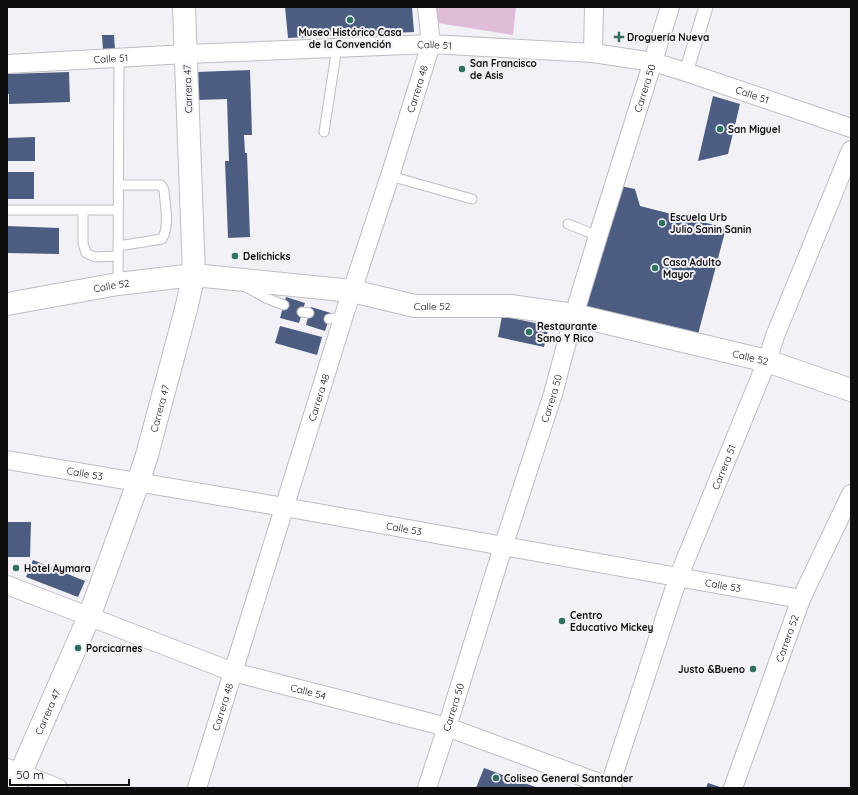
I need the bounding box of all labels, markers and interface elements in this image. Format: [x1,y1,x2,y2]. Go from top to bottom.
marker: Museo Histórico Casa de la Convención [345,15,355,25]
place label: Museo Histórico Casa de la Convención [298,26,402,51]
place label: Droguería Nueva [627,31,709,44]
marker: Droguería Nueva [614,32,624,42]
street label: Calle 51 [417,37,452,52]
street label: Calle 51 [93,51,129,66]
place label: San Francisco de Asis [470,57,537,82]
street label: Carrera 50 [631,62,658,114]
street label: Carrera 48 [404,64,431,114]
marker: San Francisco de Asis [457,64,467,74]
street label: Carrera 47 [181,65,195,113]
street label: Calle 51 [734,83,771,106]
place label: San Miguel [728,123,780,136]
marker: San Miguel [715,124,725,134]
place label: Escuela Urb Julio Sanin Sanin [670,211,751,236]
marker: Escuela Urb Julio Sanin Sanin [657,218,667,228]
place label: Delichicks [243,250,290,263]
marker: Delichicks [230,251,240,261]
place label: Casa Adulto Mayor [663,256,721,281]
marker: Casa Adulto Mayor [650,263,660,273]
street label: Calle 52 [92,276,131,295]
street label: Calle 52 [414,300,451,313]
place label: Restaurante Sano Y Rico [537,320,597,345]
marker: Restaurante Sano Y Rico [524,327,534,337]
street label: Calle 52 [731,347,770,368]
street label: Carrera 48 [305,372,332,423]
street label: Carrera 50 [538,373,564,424]
street label: Carrera 47 [147,383,172,434]
street label: Carrera 51 [709,443,739,491]
street label: Calle 53 [66,464,104,483]
street label: Calle 53 [385,519,423,538]
place label: Hotel Aymara [24,562,91,575]
marker: Hotel Aymara [11,563,21,573]
street label: Calle 53 [704,576,742,595]
place label: Centro Educativo Mickey [570,609,654,634]
street label: Carrera 52 [772,613,801,664]
marker: Centro Educativo Mickey [557,616,567,626]
place label: Porcicarnes [86,642,143,655]
marker: Porcicarnes [73,643,83,653]
place label: Justo &Bueno [678,663,745,676]
marker: Justo &Bueno [748,664,758,674]
street label: Calle 54 [289,681,328,702]
street label: Carrera 50 [440,681,467,733]
street label: Carrera 48 [209,682,236,732]
street label: Carrera 47 [32,687,63,737]
scale bar [10,761,129,787]
text: 50 m [16,767,44,782]
place label: Coliseo General Santander [504,772,634,785]
marker: Coliseo General Santander [491,773,501,783]

